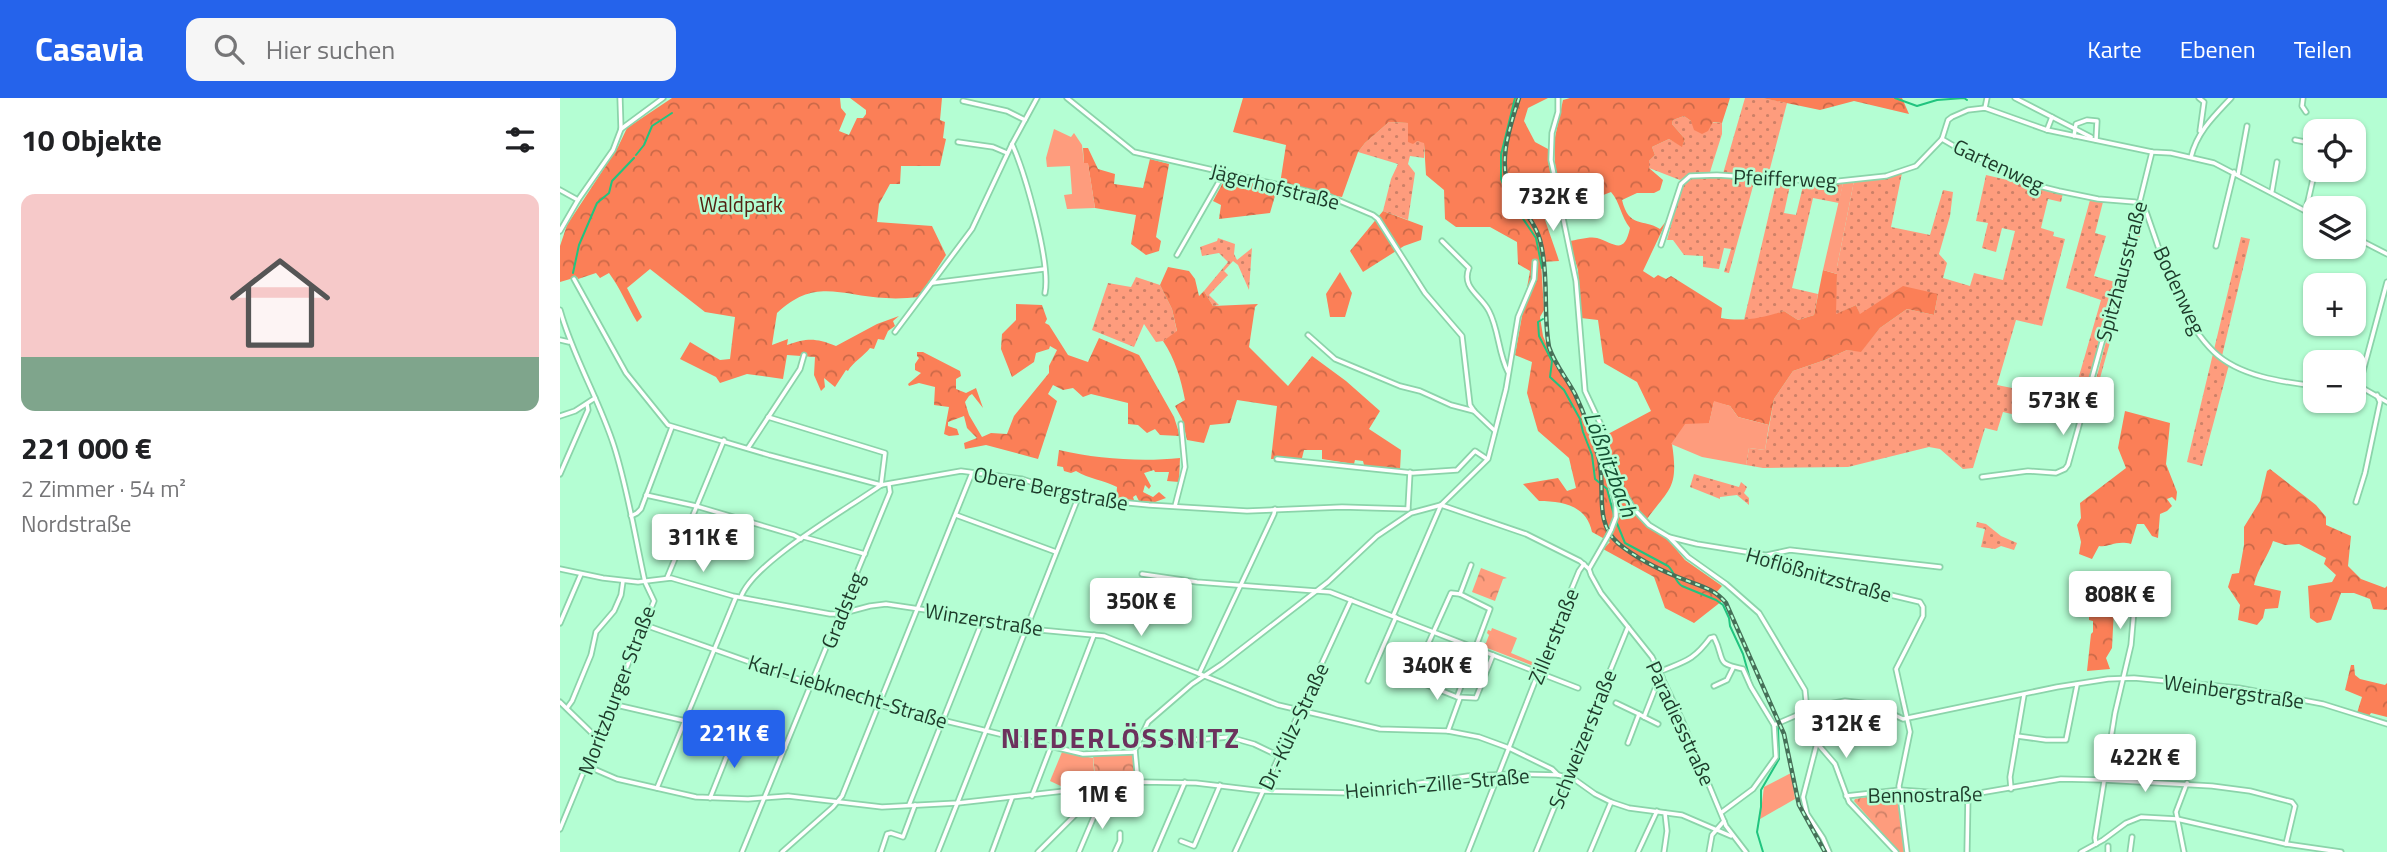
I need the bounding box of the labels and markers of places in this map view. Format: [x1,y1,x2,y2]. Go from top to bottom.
pin: 732K € [1496,174,1610,233]
pin: 573K € [2006,378,2120,437]
pin: 311K € [646,514,760,574]
pin: 808K € [2063,572,2177,631]
pin: 350K € [1084,578,1198,638]
pin: 340K € [1380,642,1494,702]
pin: 312K € [1789,700,1903,760]
pin: 221K € [677,710,791,770]
pin: 422K € [2088,734,2202,794]
pin: 1M € [1061,772,1143,831]

